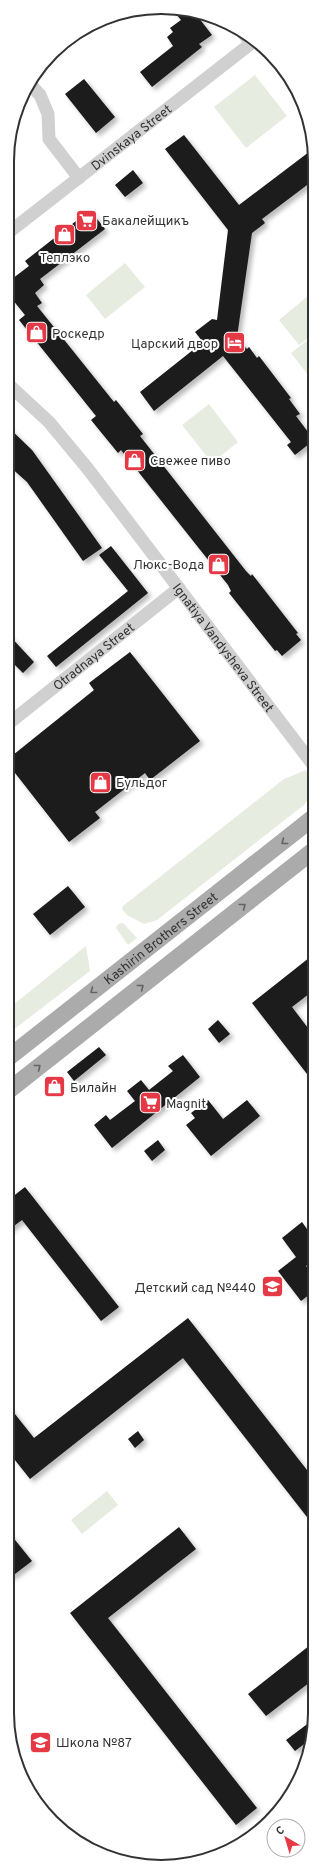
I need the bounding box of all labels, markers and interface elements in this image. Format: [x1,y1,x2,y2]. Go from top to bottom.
street label: Dvinskaya Street [89,102,176,175]
supermarket icon: Бакалейщикъ [73,207,99,233]
place label: Бакалейщикъ [102,214,189,230]
shop icon: Теплэко [52,222,78,248]
place label: Теплэко [40,251,90,267]
shop icon: Роскедр [23,320,49,346]
place label: Роскедр [52,327,105,343]
hotel icon: Царский двор [221,330,247,356]
place label: Царский двор [131,337,218,353]
shop icon: Свежее пиво [121,447,147,473]
place label: Свежее пиво [150,454,231,470]
shop icon: Люкс-Вода [206,551,232,577]
place label: Люкс-Вода [133,558,204,574]
street label: Ignatiya Vandysheva Street [168,581,276,716]
street label: Otradnaya Street [51,620,139,695]
shop icon: Бульдог [87,769,113,795]
place label: Бульдог [116,776,168,792]
one-way arrow [281,837,288,844]
street label: Kashirin Brothers Street [102,890,222,989]
one-way arrow [238,904,245,911]
one-way arrow [136,984,143,991]
one-way arrow [91,986,98,993]
one-way arrow [34,1065,41,1072]
shop icon: Билайн [42,1074,68,1100]
place label: Билайн [70,1081,117,1097]
supermarket icon: Magnit [137,1090,163,1116]
place label: Magnit [166,1097,206,1113]
school or university icon: Детский сад №440 [259,1274,285,1300]
place label: Детский сад №440 [135,1281,256,1297]
school or university icon: Школа №87 [27,1729,53,1755]
place label: Школа №87 [56,1736,132,1752]
north arrow [266,1818,306,1858]
text: С [273,1823,288,1839]

